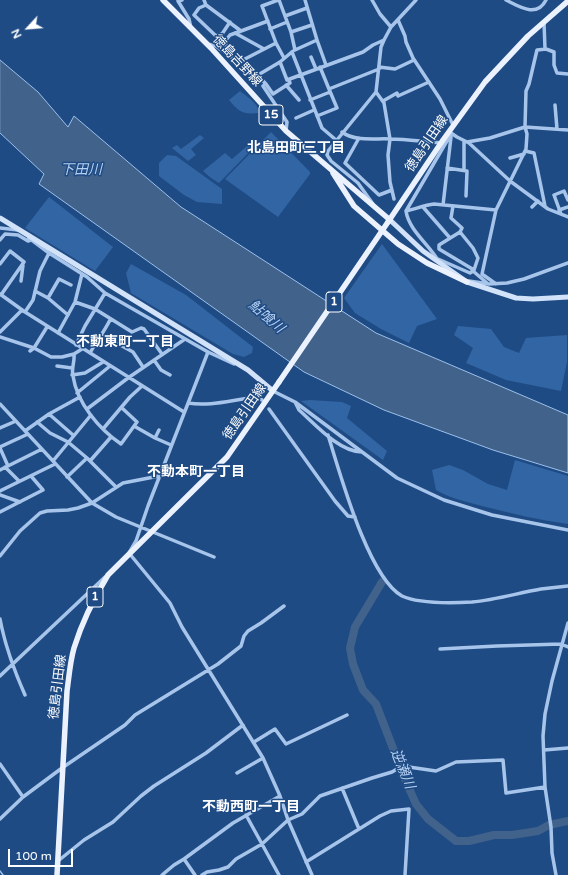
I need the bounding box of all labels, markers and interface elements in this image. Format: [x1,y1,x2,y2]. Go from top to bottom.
north arrow [8,8,48,48]
text: N [9,27,25,40]
street label: 徳島吉野線 [209,32,265,90]
road number: 15 [259,105,283,125]
street label: 徳島引田線 [402,113,452,175]
district label: 北島田町三丁目 [247,140,345,156]
water label: 下田川 [60,162,102,178]
road number: 1 [326,292,342,312]
water label: 鮎喰川 [245,297,287,337]
district label: 不動東町一丁目 [76,334,174,350]
street label: 徳島引田線 [220,381,270,443]
district label: 不動本町一丁目 [147,464,245,480]
road number: 1 [87,587,103,607]
street label: 徳島引田線 [46,654,70,720]
water label: 逆瀬川 [386,746,418,792]
district label: 不動西町一丁目 [202,799,300,815]
scale bar [10,841,75,867]
text: 100 m [15,849,52,863]

